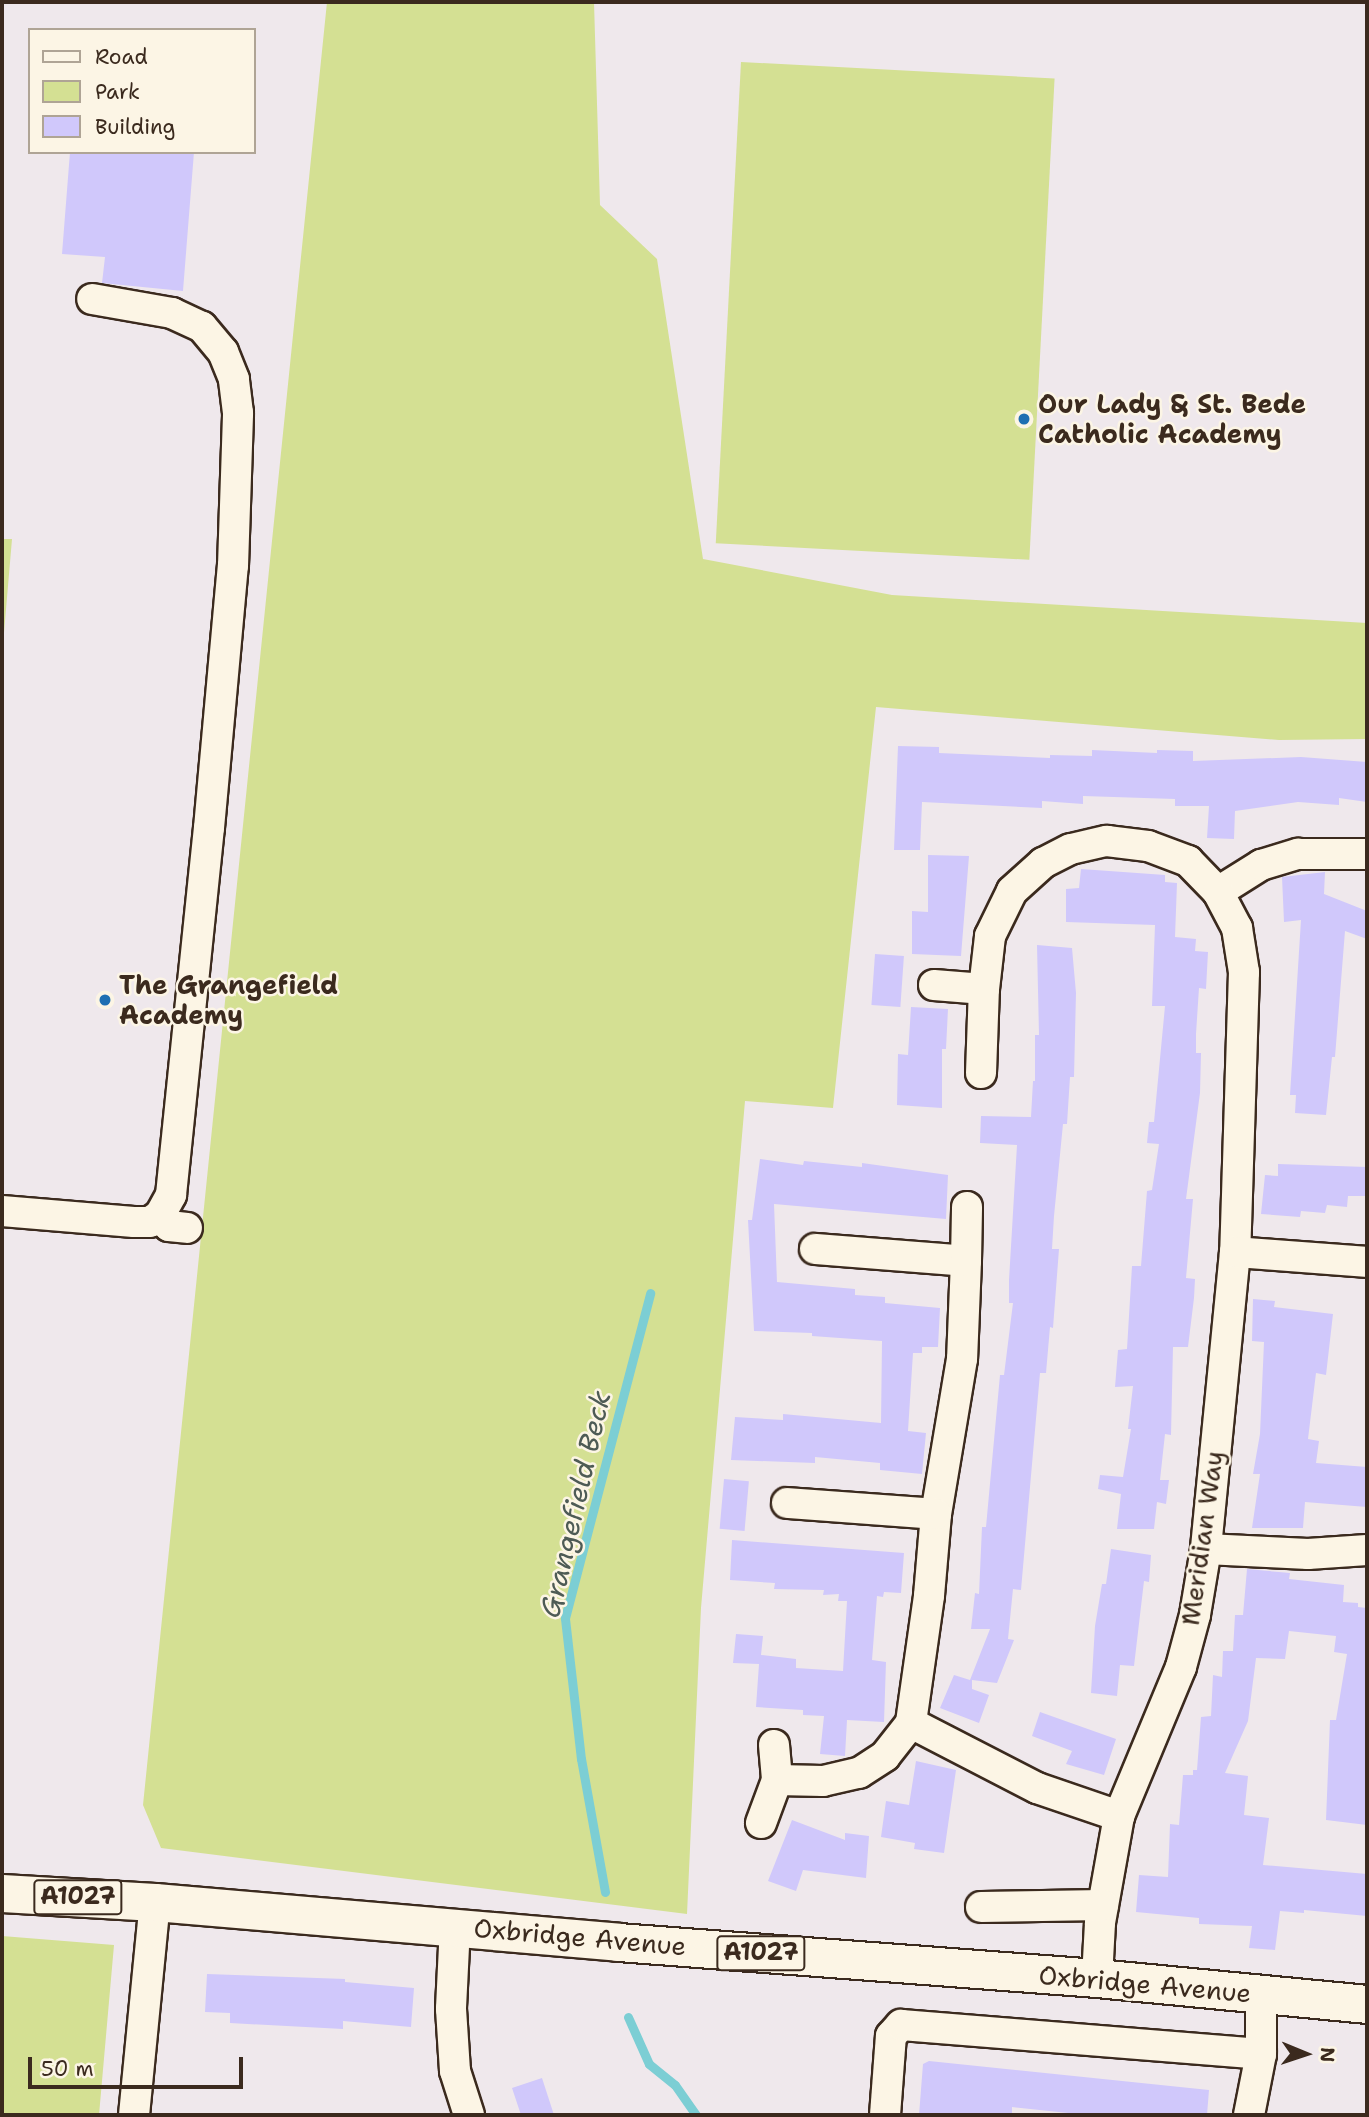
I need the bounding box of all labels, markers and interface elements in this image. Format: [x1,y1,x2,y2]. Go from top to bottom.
legend [28,28,256,154]
text: Road [95,43,148,71]
text: Park [95,78,140,106]
text: Building [95,113,175,141]
place label: Our Lady & St. Bede Catholic Academy [1038,388,1306,450]
marker: Our Lady & St. Bede Catholic Academy [1016,411,1032,427]
place label: The Grangefield Academy [119,969,338,1030]
marker: The Grangefield Academy [97,992,113,1008]
water label: Grangefield Beck [533,1387,617,1621]
street label: Meridian Way [1174,1449,1230,1627]
road number: A1027 [32,1876,124,1918]
street label: Oxbridge Avenue [472,1912,688,1962]
road number: A1027 [716,1932,806,1974]
street label: Oxbridge Avenue [1037,1959,1253,2009]
north arrow [1271,2019,1341,2089]
scale bar [32,2044,247,2088]
text: N [1315,2047,1340,2063]
text: 50 m [41,2055,94,2083]

